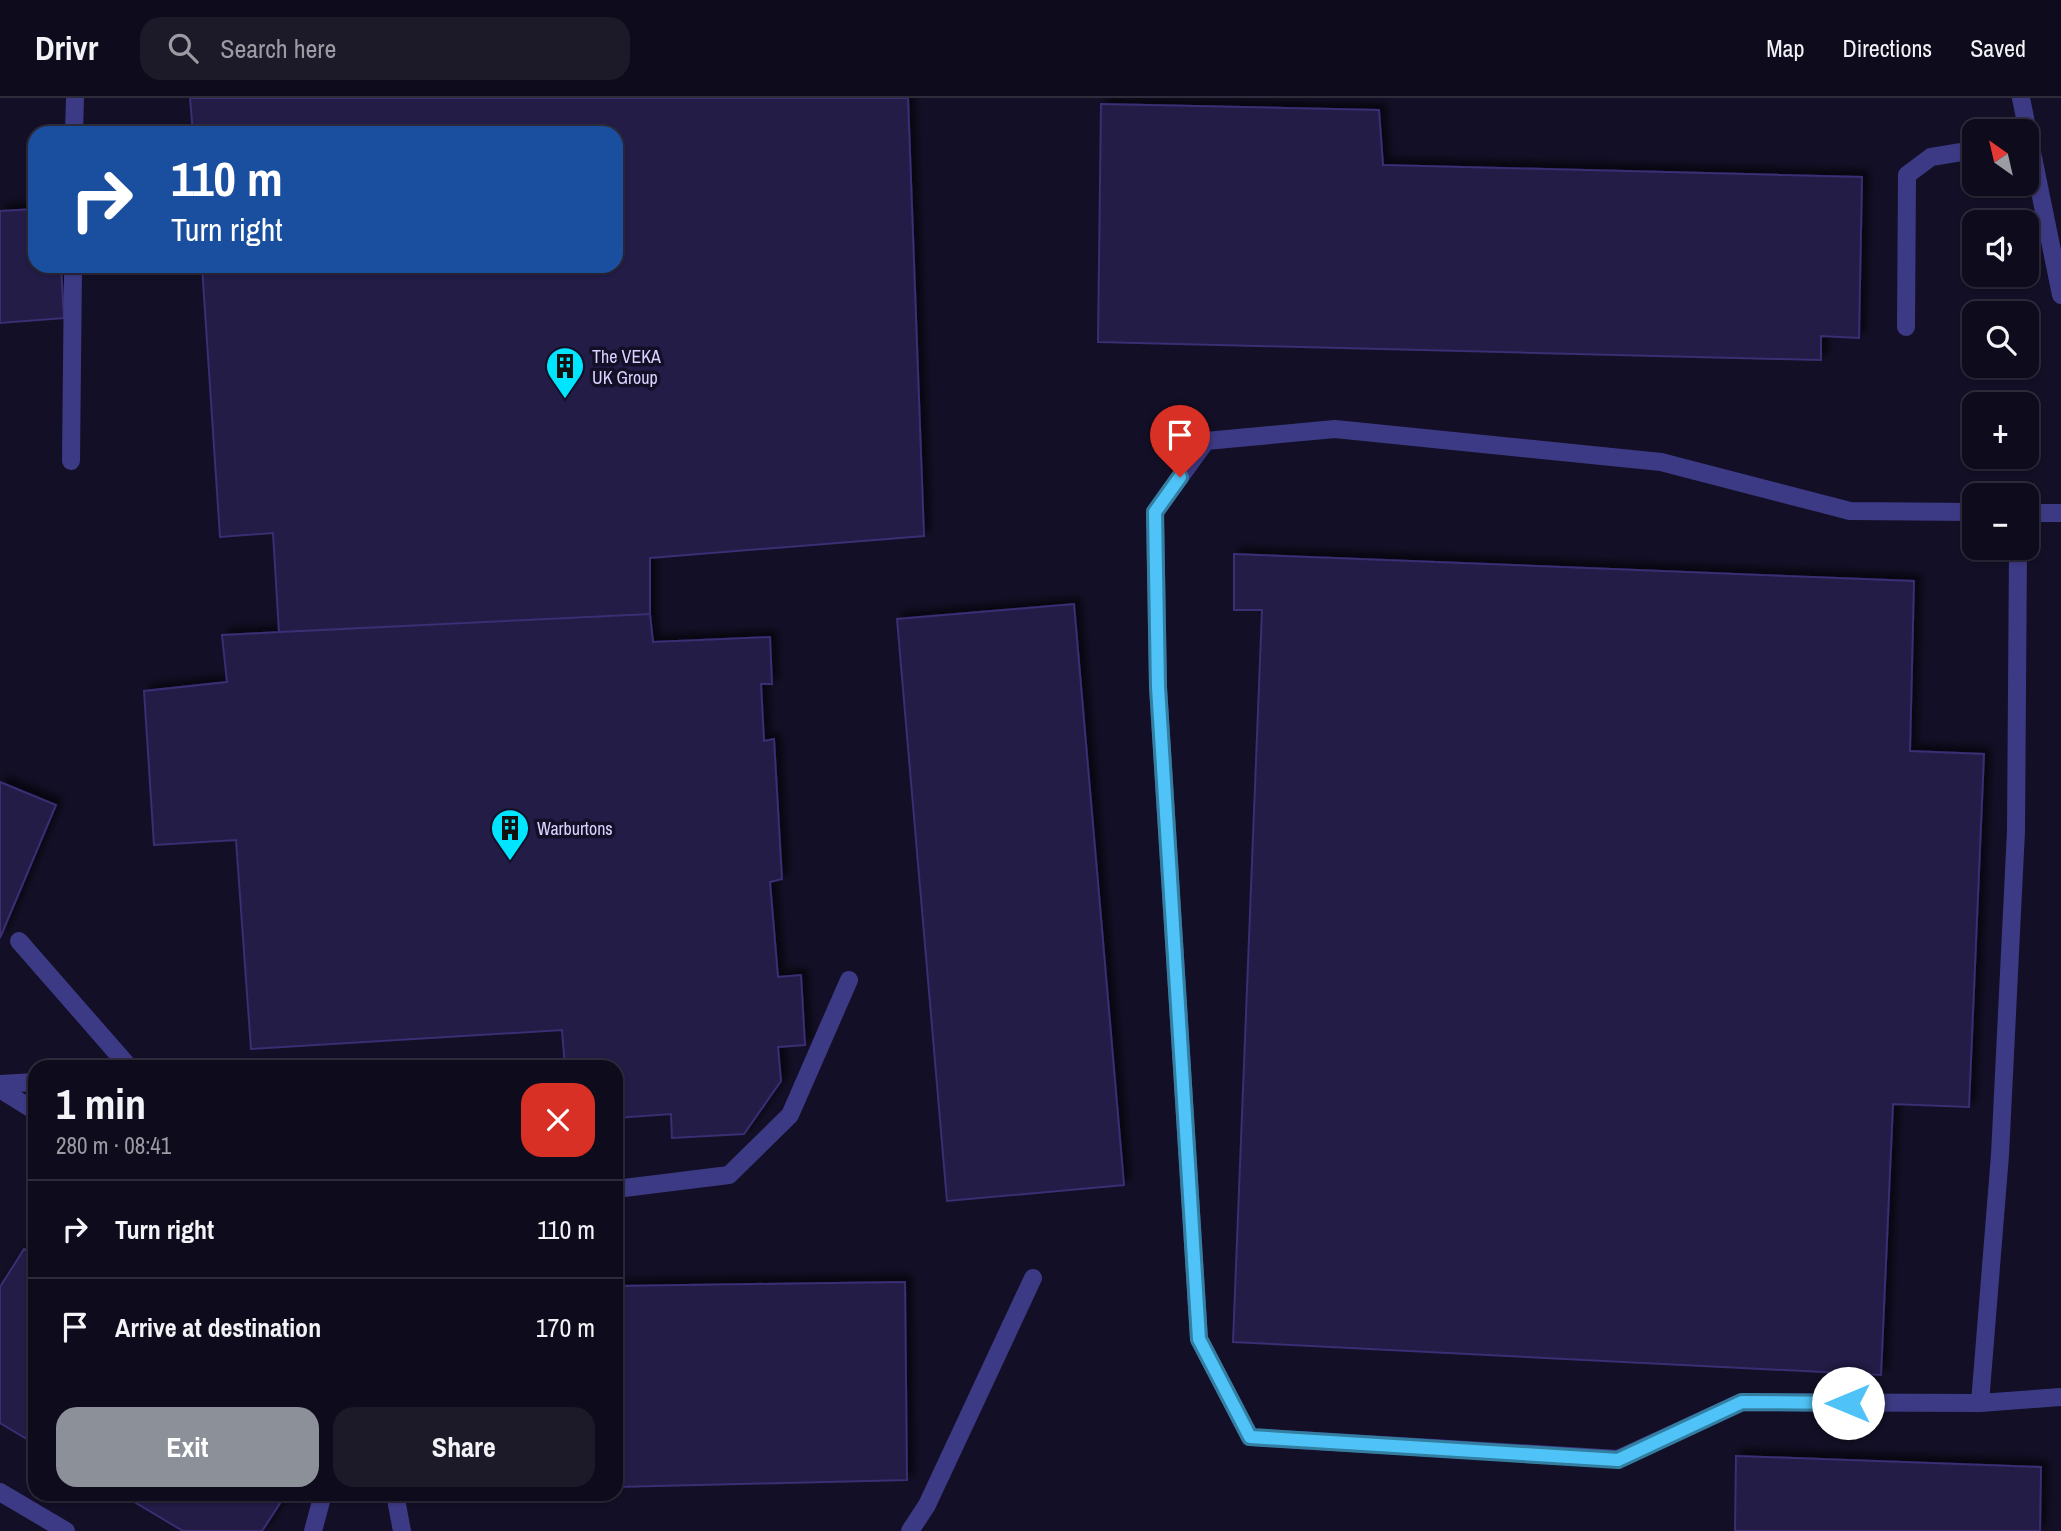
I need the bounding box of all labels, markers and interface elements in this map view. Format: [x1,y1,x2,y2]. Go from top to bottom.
search box [140,17,630,80]
text: Drivr [35,26,98,70]
icon: search [164,29,202,67]
text: Search here [220,31,336,66]
text: Map [1766,32,1804,64]
text: Directions [1842,32,1932,64]
text: Saved [1970,32,2026,64]
north arrow [1962,119,2039,196]
map controls [1962,119,2039,560]
text: 110 m [171,145,283,211]
icon: right [56,154,147,245]
text: Turn right [171,208,283,251]
button: sound [1962,210,2039,287]
button: search [1962,301,2039,378]
place label: The VEKA UK Group [592,344,661,390]
building icon: The VEKA UK Group [544,345,586,400]
button: + [1962,392,2039,469]
pin [1150,405,1210,477]
icon: arrive [1161,416,1199,454]
button: − [1962,483,2039,560]
building icon: Warburtons [489,807,531,862]
place label: Warburtons [537,816,613,841]
text: 1 min [56,1076,146,1132]
button: close [521,1083,595,1157]
text: 280 m · 08:41 [56,1130,171,1161]
icon: right [56,1210,94,1248]
text: Turn right [115,1212,214,1247]
text: 110 m [537,1212,595,1247]
icon: arrive [56,1308,94,1346]
text: Arrive at destination [115,1310,321,1345]
text: 170 m [536,1310,595,1345]
position arrow [1811,1366,1885,1440]
button: Exit [56,1407,319,1487]
button: Share [333,1407,595,1487]

